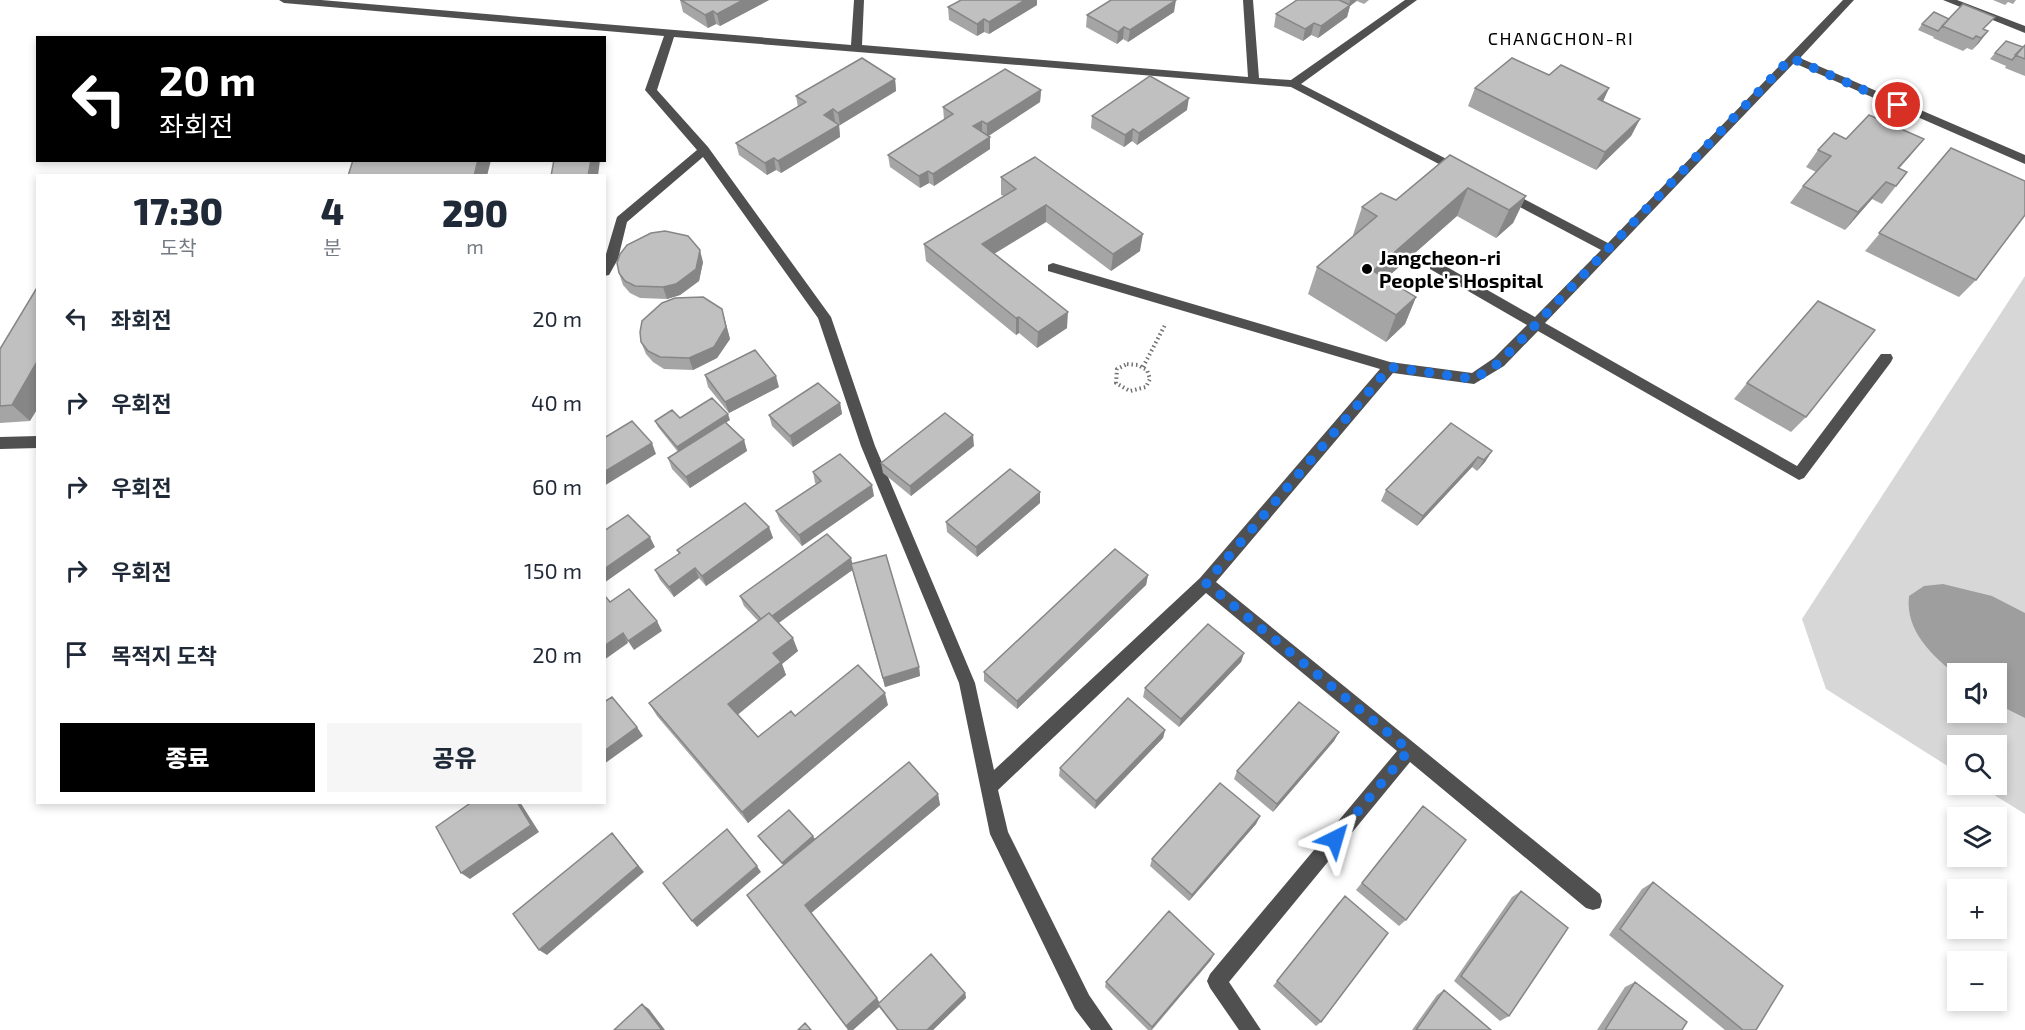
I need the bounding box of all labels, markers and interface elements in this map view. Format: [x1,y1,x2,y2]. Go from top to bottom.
district label: CHANGCHON-RI [1488,27,1634,49]
text: 20 m [159,54,256,104]
icon: left [60,60,138,138]
pin [1872,79,1923,130]
icon: arrive [1881,88,1914,121]
text: 좌회전 [159,109,234,141]
text: 17:30 [134,189,223,232]
text: 4 [321,189,344,232]
text: 290 [442,191,508,234]
text: m [466,234,484,258]
text: 도착 [160,235,197,259]
text: 분 [323,235,342,259]
place label: Jangcheon-ri People's Hospital [1379,245,1544,292]
marker: Jangcheon-ri People's Hospital [1360,262,1374,276]
icon: left [60,302,93,335]
text: 20 m [532,305,582,331]
text: 좌회전 [111,306,172,332]
icon: right [60,386,93,419]
text: 40 m [531,389,582,415]
text: 우회전 [111,390,172,416]
icon: right [60,470,93,503]
text: 60 m [532,473,582,499]
text: 우회전 [111,474,172,500]
icon: right [60,554,93,587]
text: 150 m [524,557,582,583]
text: 우회전 [111,558,172,584]
icon: arrive [60,638,93,671]
text: 20 m [532,641,582,667]
text: 목적지 도착 [111,642,217,668]
map controls [1947,663,2007,1011]
button: sound [1947,663,2007,723]
button: 종료 [60,723,315,792]
button: 공유 [327,723,582,792]
button: search [1947,735,2007,795]
position arrow [1303,807,1367,871]
button: layers [1947,807,2007,867]
button: + [1947,879,2007,939]
button: − [1947,951,2007,1011]

